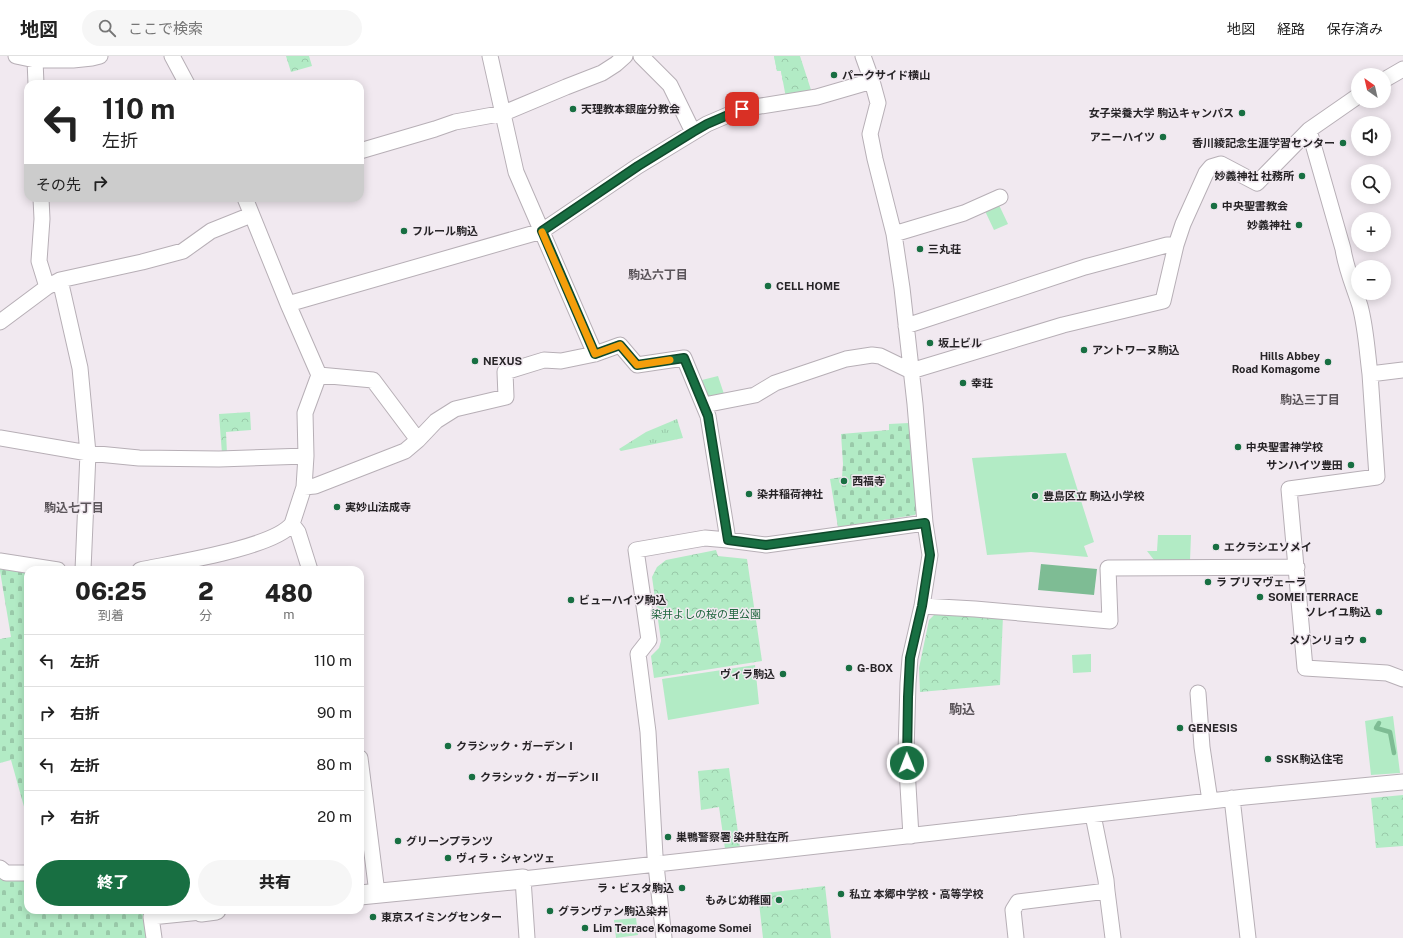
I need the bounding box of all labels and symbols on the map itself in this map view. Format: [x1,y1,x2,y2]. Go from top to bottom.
north arrow [1351,68,1391,108]
place label: パークサイド横山 [842,69,930,81]
marker: パークサイド横山 [829,70,839,80]
pin [725,92,759,126]
place label: 天理教本銀座分教会 [581,103,680,115]
marker: 天理教本銀座分教会 [568,104,578,114]
place label: 女子栄養大学 駒込キャンパス [1089,107,1234,119]
marker: 女子栄養大学 駒込キャンパス [1237,108,1247,118]
place label: アニーハイツ [1090,131,1155,143]
marker: アニーハイツ [1158,132,1168,142]
place label: 香川綾記念生涯学習センター [1192,137,1335,149]
marker: 香川綾記念生涯学習センター [1338,138,1348,148]
place label: 妙義神社 社務所 [1215,170,1294,182]
marker: 妙義神社 社務所 [1297,171,1307,181]
place label: 中央聖書教会 [1222,200,1288,212]
marker: 中央聖書教会 [1209,201,1219,211]
place label: 妙義神社 [1247,219,1291,231]
marker: 妙義神社 [1294,220,1304,230]
place label: フルール駒込 [412,225,478,237]
marker: フルール駒込 [399,226,409,236]
place label: 三丸荘 [928,243,961,255]
marker: 三丸荘 [915,244,925,254]
district label: 駒込六丁目 [628,268,688,282]
place label: CELL HOME [776,280,840,292]
marker: CELL HOME [763,281,773,291]
place label: 坂上ビル [938,337,982,349]
marker: 坂上ビル [925,338,935,348]
place label: アントワーヌ駒込 [1092,344,1180,356]
marker: アントワーヌ駒込 [1079,345,1089,355]
place label: Hills Abbey Road Komagome [1232,350,1321,375]
place label: NEXUS [483,355,523,367]
marker: NEXUS [470,356,480,366]
marker: Hills Abbey Road Komagome [1323,357,1333,367]
place label: 幸荘 [971,377,993,389]
marker: 幸荘 [958,378,968,388]
district label: 駒込三丁目 [1280,393,1340,407]
place label: 中央聖書神学校 [1246,441,1323,453]
marker: 中央聖書神学校 [1233,442,1243,452]
place label: サンハイツ豊田 [1266,459,1343,471]
marker: サンハイツ豊田 [1346,460,1356,470]
place label: 西福寺 [852,475,885,487]
marker: 西福寺 [839,476,849,486]
place label: 染井稲荷神社 [757,488,823,500]
marker: 染井稲荷神社 [744,489,754,499]
place label: 豊島区立 駒込小学校 [1043,490,1144,502]
marker: 豊島区立 駒込小学校 [1030,491,1040,501]
district label: 駒込七丁目 [44,501,104,515]
place label: 実妙山法成寺 [345,501,411,513]
marker: 実妙山法成寺 [332,502,342,512]
place label: エクラシエソメイ [1224,541,1312,553]
marker: エクラシエソメイ [1211,542,1221,552]
place label: ラ プリマヴェーラ [1216,576,1306,588]
marker: ラ プリマヴェーラ [1203,577,1213,587]
place label: SOMEI TERRACE [1268,591,1359,603]
marker: SOMEI TERRACE [1255,592,1265,602]
place label: ビューハイツ駒込 [579,594,667,606]
marker: ビューハイツ駒込 [566,595,576,605]
place label: ソレイユ駒込 [1305,606,1371,618]
marker: ソレイユ駒込 [1374,607,1384,617]
park label: 染井よしの桜の里公園 [651,608,761,620]
place label: メゾンリョウ [1289,634,1355,646]
marker: メゾンリョウ [1358,635,1368,645]
place label: G-BOX [857,662,893,674]
marker: G-BOX [844,663,854,673]
place label: ヴィラ駒込 [720,668,775,680]
marker: ヴィラ駒込 [778,669,788,679]
district label: 駒込 [949,702,975,717]
place label: GENESIS [1188,722,1238,734]
marker: GENESIS [1175,723,1185,733]
place label: クラシック・ガーデンⅠ [456,740,577,752]
marker: クラシック・ガーデンⅠ [443,741,453,751]
position arrow [886,742,928,784]
place label: SSK駒込住宅 [1276,753,1343,765]
marker: SSK駒込住宅 [1263,754,1273,764]
place label: クラシック・ガーデンⅡ [480,771,601,783]
marker: クラシック・ガーデンⅡ [467,772,477,782]
place label: 巣鴨警察署 染井駐在所 [676,831,788,843]
marker: 巣鴨警察署 染井駐在所 [663,832,673,842]
place label: グリーンプランツ [406,835,493,847]
marker: グリーンプランツ [393,836,403,846]
place label: ヴィラ・シャンツェ [456,852,555,864]
marker: ヴィラ・シャンツェ [443,853,453,863]
place label: ラ・ビスタ駒込 [597,882,674,894]
marker: ラ・ビスタ駒込 [677,883,687,893]
place label: 私立 本郷中学校・高等学校 [849,888,983,900]
marker: 私立 本郷中学校・高等学校 [836,889,846,899]
place label: もみじ幼稚園 [705,894,771,906]
marker: もみじ幼稚園 [774,895,784,905]
place label: グランヴァン駒込染井 [558,905,668,917]
marker: グランヴァン駒込染井 [545,906,555,916]
place label: 東京スイミングセンター [381,911,502,923]
marker: 東京スイミングセンター [368,912,378,922]
place label: Lim Terrace Komagome Somei [593,922,752,934]
marker: Lim Terrace Komagome Somei [580,923,590,933]

